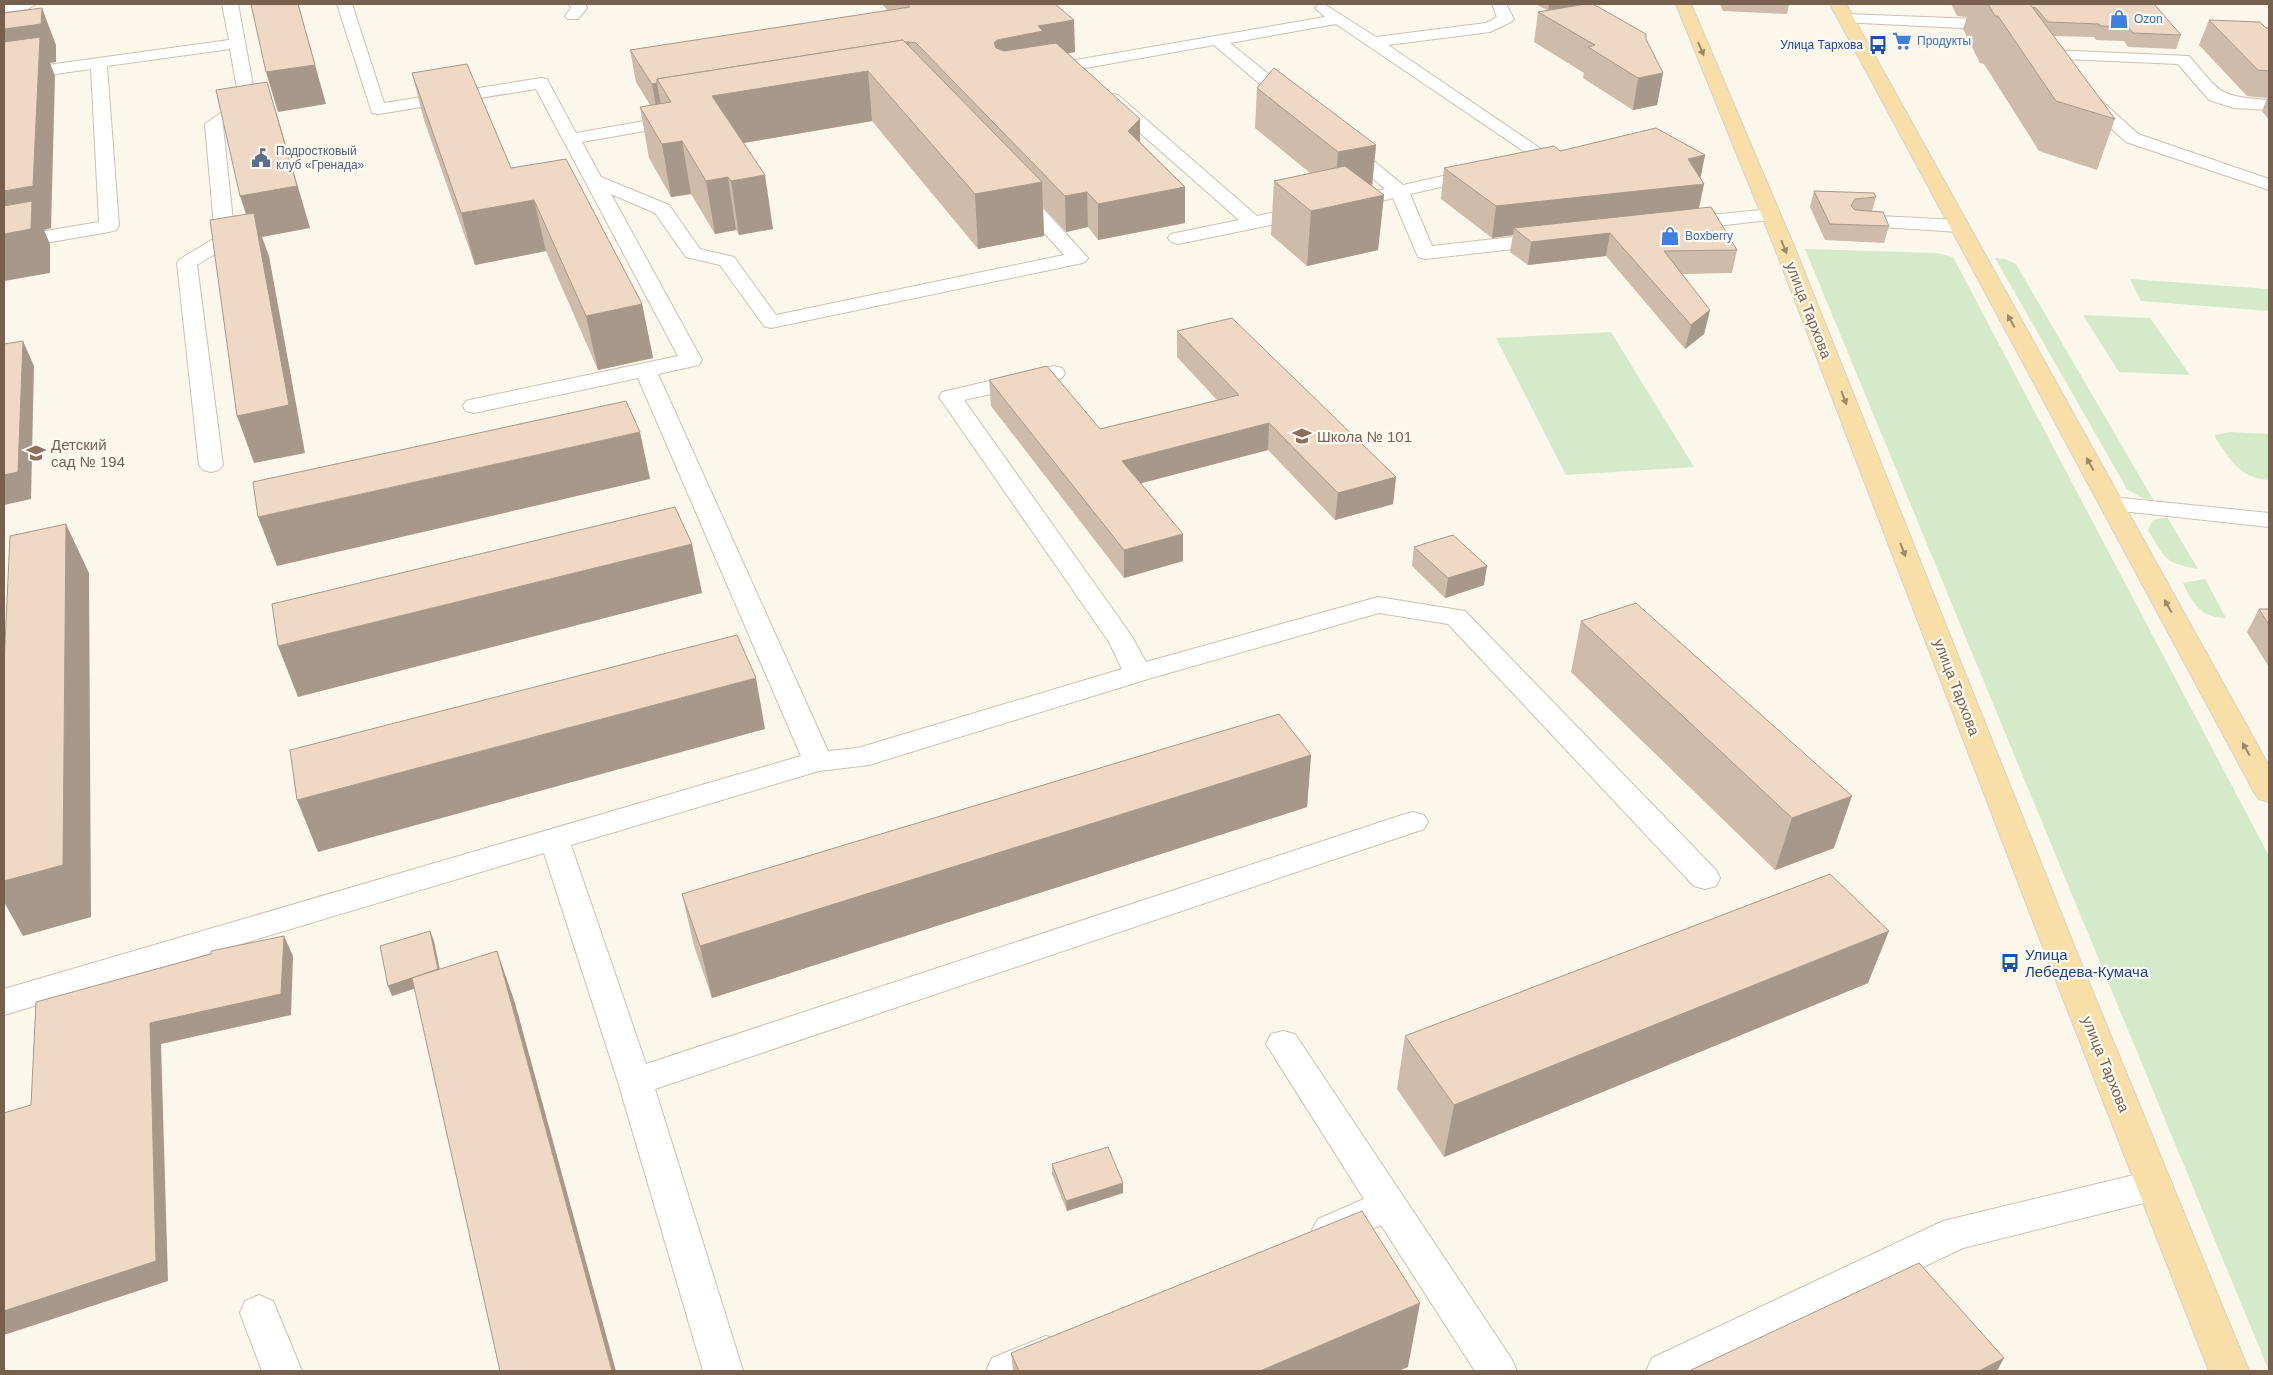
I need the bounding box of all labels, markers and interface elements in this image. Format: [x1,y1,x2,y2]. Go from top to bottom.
shop icon: Ozon [2108,8,2130,30]
place label: Ozon [2134,12,2163,26]
supermarket icon: Продукты [1891,30,1913,52]
bus stop icon: Улица Тархова [1867,34,1889,56]
place label: Продукты [1917,34,1971,48]
place label: Улица Тархова [1780,38,1863,52]
one-way arrow [1698,42,1706,56]
place label: Подростковый клуб «Гренада» [276,144,365,172]
public building icon: Подростковый клуб «Гренада» [250,147,272,169]
shop icon: Boxberry [1659,225,1681,247]
place label: Boxberry [1685,229,1733,243]
one-way arrow [1780,240,1788,255]
street label: улица Тархова [1783,259,1835,361]
one-way arrow [2007,315,2016,328]
one-way arrow [1840,391,1848,406]
school or university icon: Школа № 101 [1291,425,1313,447]
place label: Школа № 101 [1317,428,1412,445]
place label: Детский сад № 194 [51,436,125,470]
school or university icon: Детский сад № 194 [25,442,47,464]
one-way arrow [2085,457,2094,471]
one-way arrow [1900,542,1907,557]
one-way arrow [2164,599,2172,614]
street label: улица Тархова [1931,636,1983,738]
one-way arrow [2242,741,2250,756]
place label: Улица Лебедева-Кумача [2025,946,2149,980]
bus stop icon: Улица Лебедева-Кумача [1999,952,2021,974]
street label: улица Тархова [2079,1013,2133,1115]

